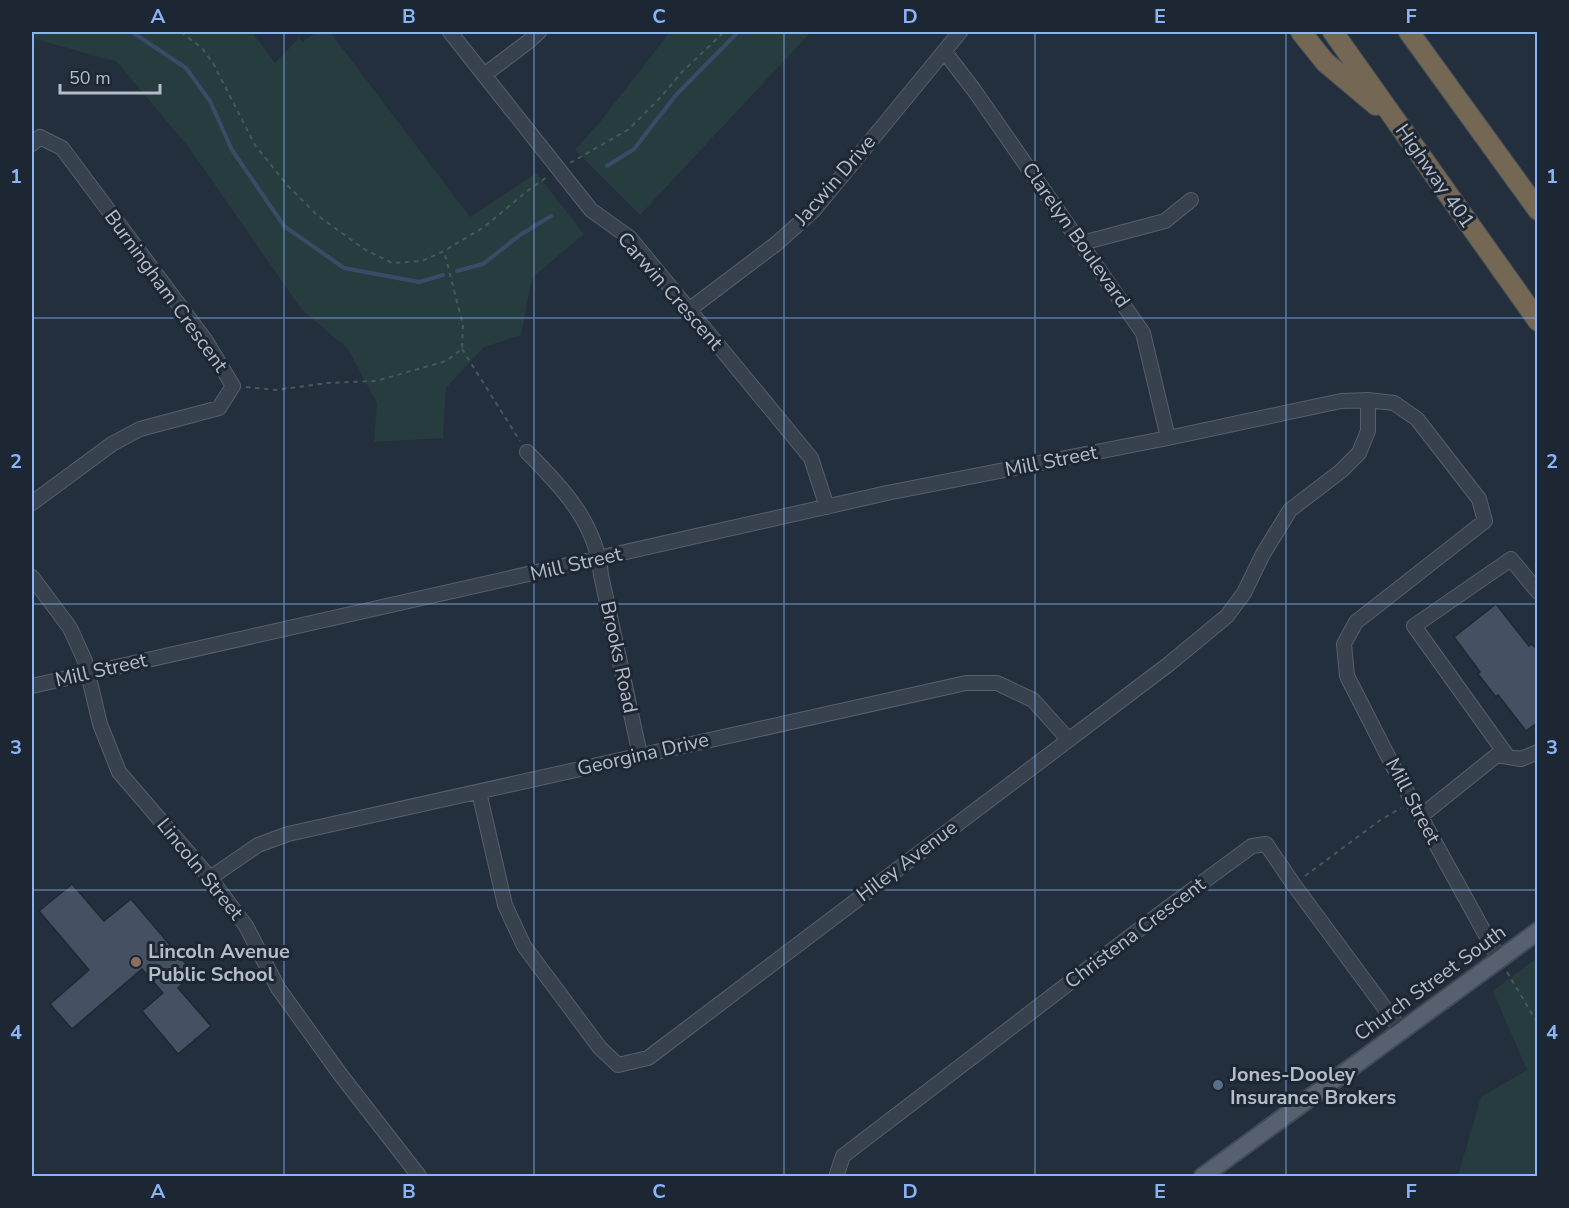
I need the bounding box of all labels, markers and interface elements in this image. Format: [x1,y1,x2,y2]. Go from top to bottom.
text: A [151,3,166,30]
text: B [402,3,416,30]
text: C [652,3,666,30]
text: D [902,3,918,30]
text: E [1154,3,1166,30]
text: F [1405,3,1417,30]
scale bar [60,57,160,95]
text: 50 m [69,66,111,90]
street label: Highway 401 [1389,119,1481,233]
street label: Jacwin Drive [787,129,882,232]
street label: Clarelyn Boulevard [1016,157,1136,313]
text: 1 [10,163,22,190]
text: 1 [1546,163,1558,190]
street label: Burningham Crescent [98,205,235,378]
street label: Carwin Crescent [611,226,729,357]
street label: Mill Street [1003,439,1100,483]
text: 2 [10,448,22,475]
text: 2 [1546,448,1558,475]
street label: Mill Street [528,540,625,588]
street label: Brooks Road [594,598,644,716]
street label: Mill Street [53,646,150,694]
street label: Georgina Drive [575,726,711,782]
text: 3 [10,734,22,761]
text: 3 [1546,734,1558,761]
street label: Mill Street [1379,753,1447,849]
street label: Lincoln Street [150,812,250,926]
street label: Hiley Avenue [851,814,963,908]
street label: Christena Crescent [1059,871,1212,995]
street label: Church Street South [1349,919,1511,1047]
place label: Lincoln Avenue Public School [148,938,290,988]
marker: Lincoln Avenue Public School [129,955,143,969]
text: 4 [10,1019,22,1046]
text: 4 [1546,1019,1558,1046]
place label: Jones-Dooley Insurance Brokers [1229,1061,1397,1111]
marker: Jones-Dooley Insurance Brokers [1211,1078,1225,1092]
text: A [151,1178,166,1205]
text: B [402,1178,416,1205]
text: C [652,1178,666,1205]
text: D [902,1178,918,1205]
text: E [1154,1178,1166,1205]
text: F [1405,1178,1417,1205]

